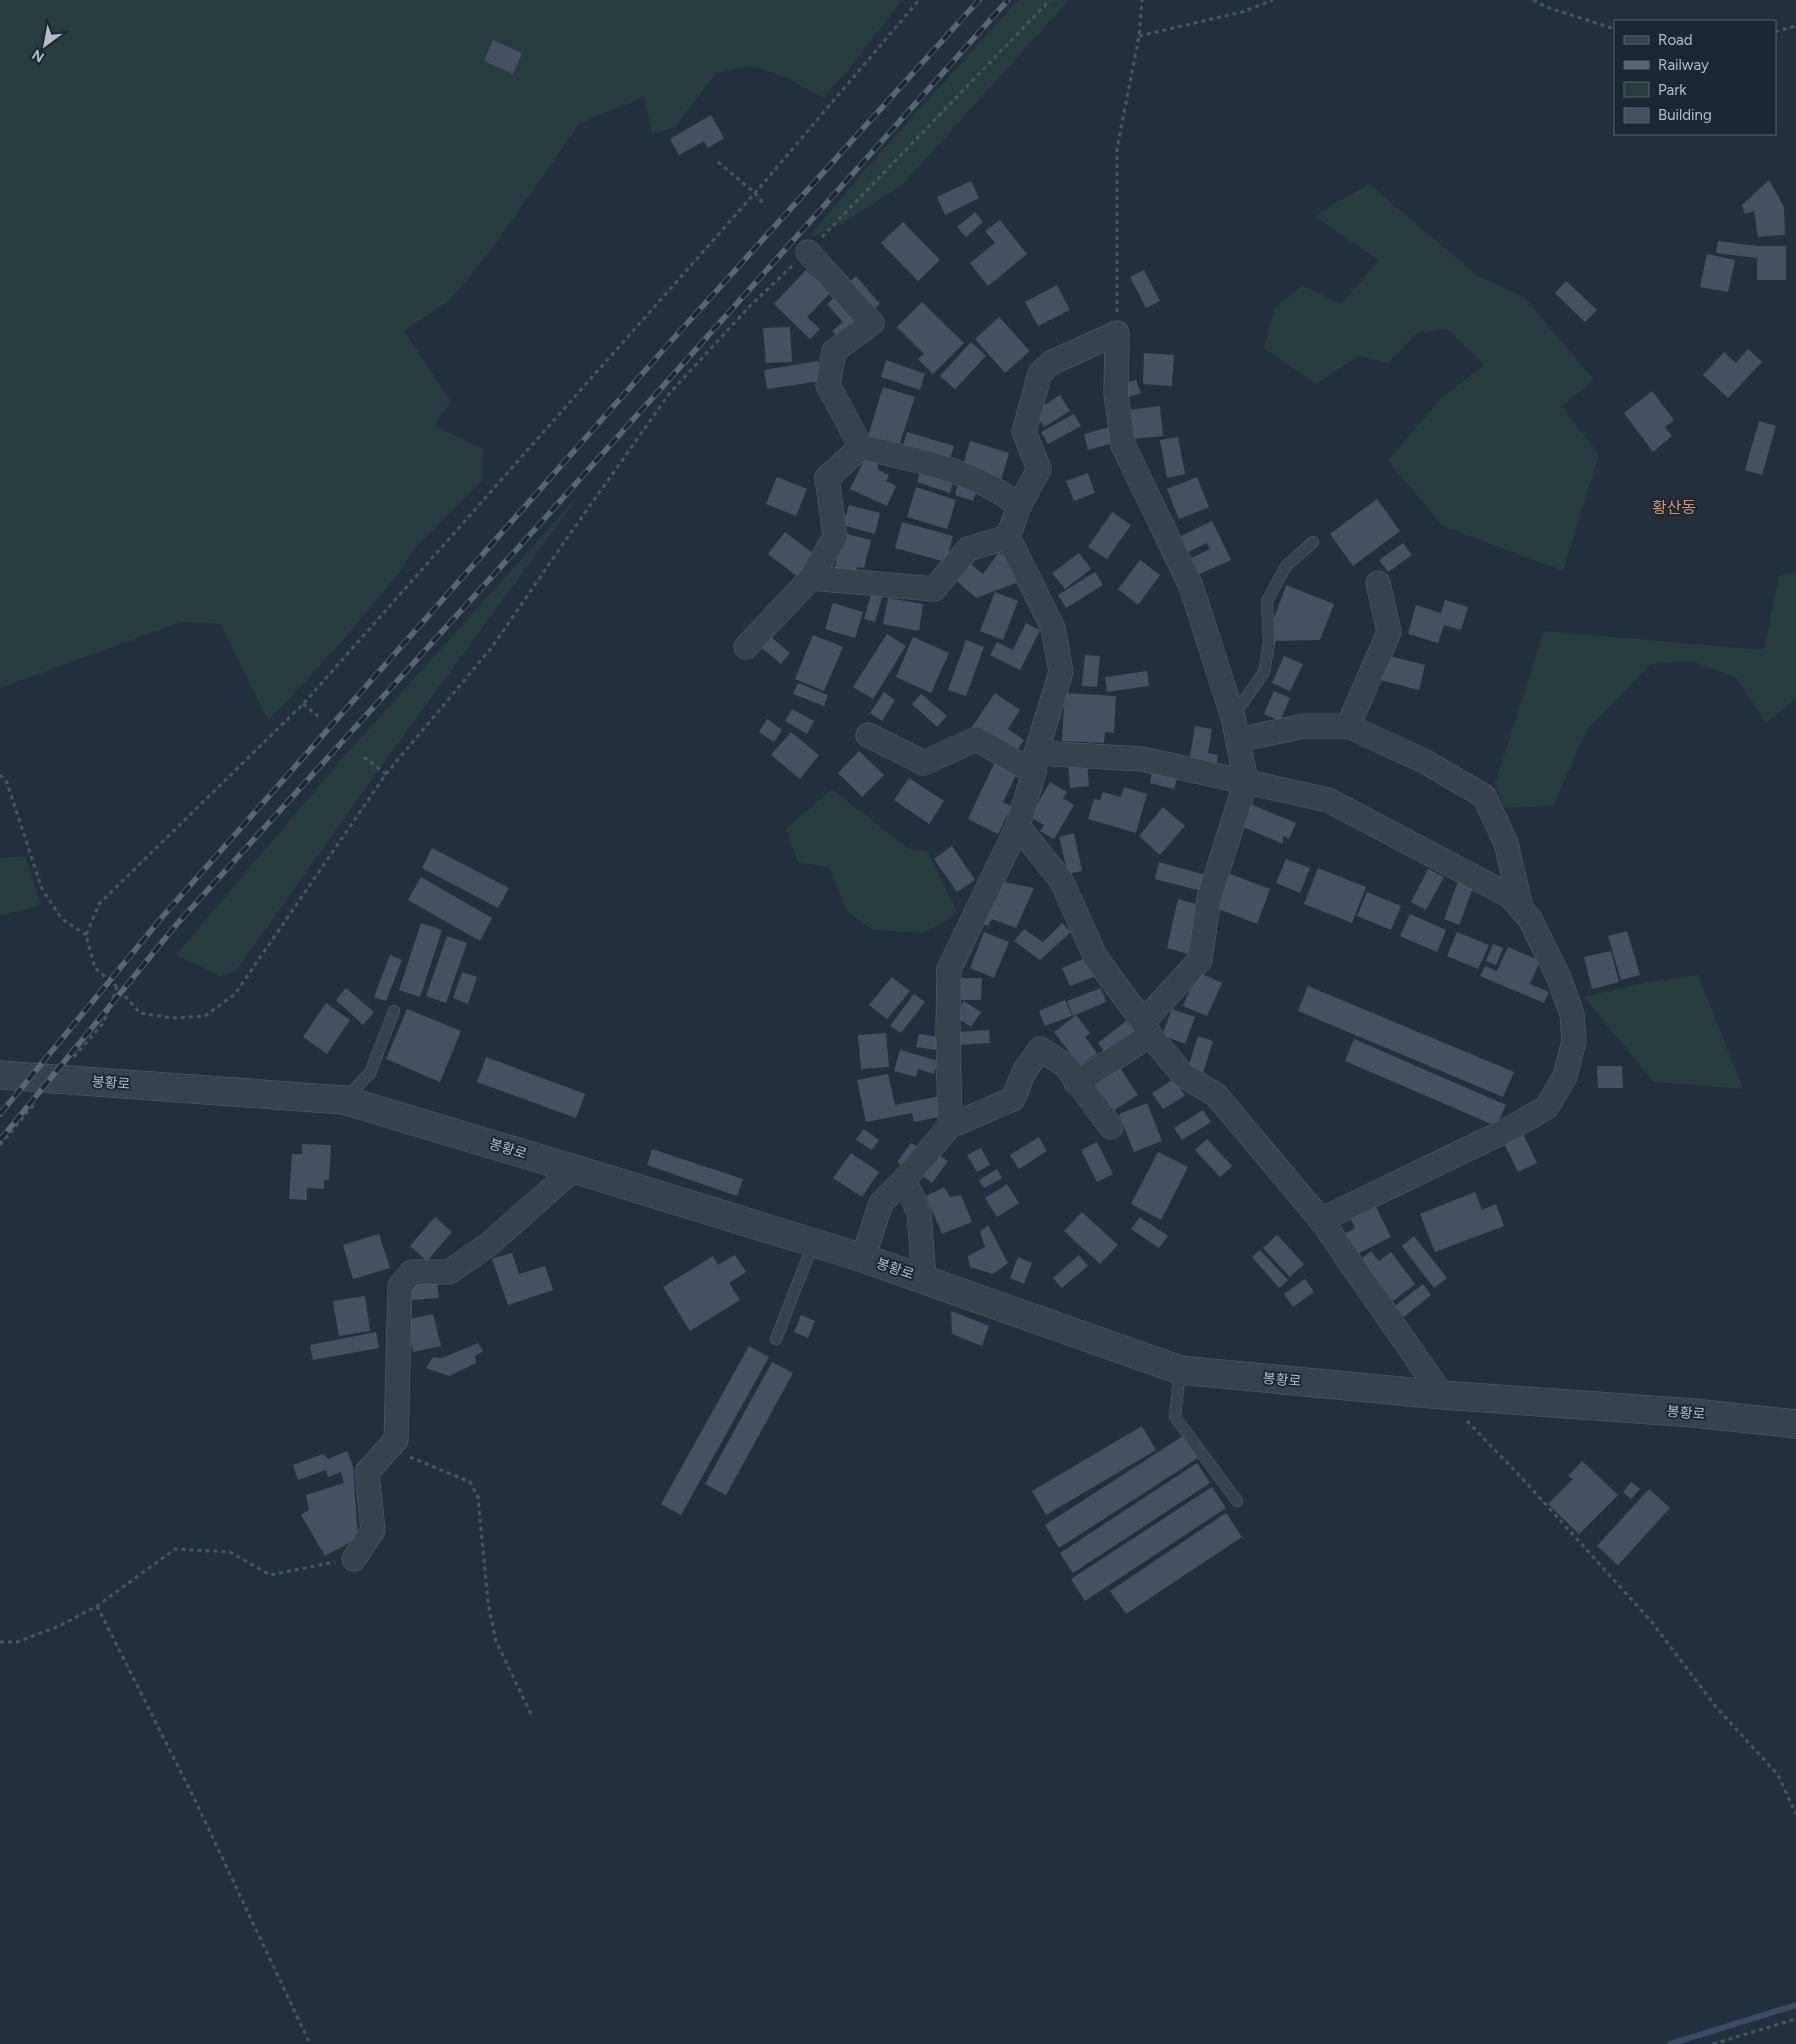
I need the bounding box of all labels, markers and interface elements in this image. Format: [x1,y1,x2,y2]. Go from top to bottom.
north arrow [20,20,70,70]
legend [1614,20,1776,135]
text: Road [1658,31,1693,49]
text: N [29,46,47,66]
text: Railway [1658,56,1709,74]
text: Park [1658,81,1687,99]
text: Building [1658,106,1712,124]
district label: 황산동 [1652,498,1696,517]
street label: 봉황로 [91,1073,131,1093]
street label: 봉황로 [487,1135,529,1163]
street label: 봉황로 [874,1255,916,1283]
street label: 봉황로 [1262,1370,1302,1390]
street label: 봉황로 [1666,1403,1706,1423]

